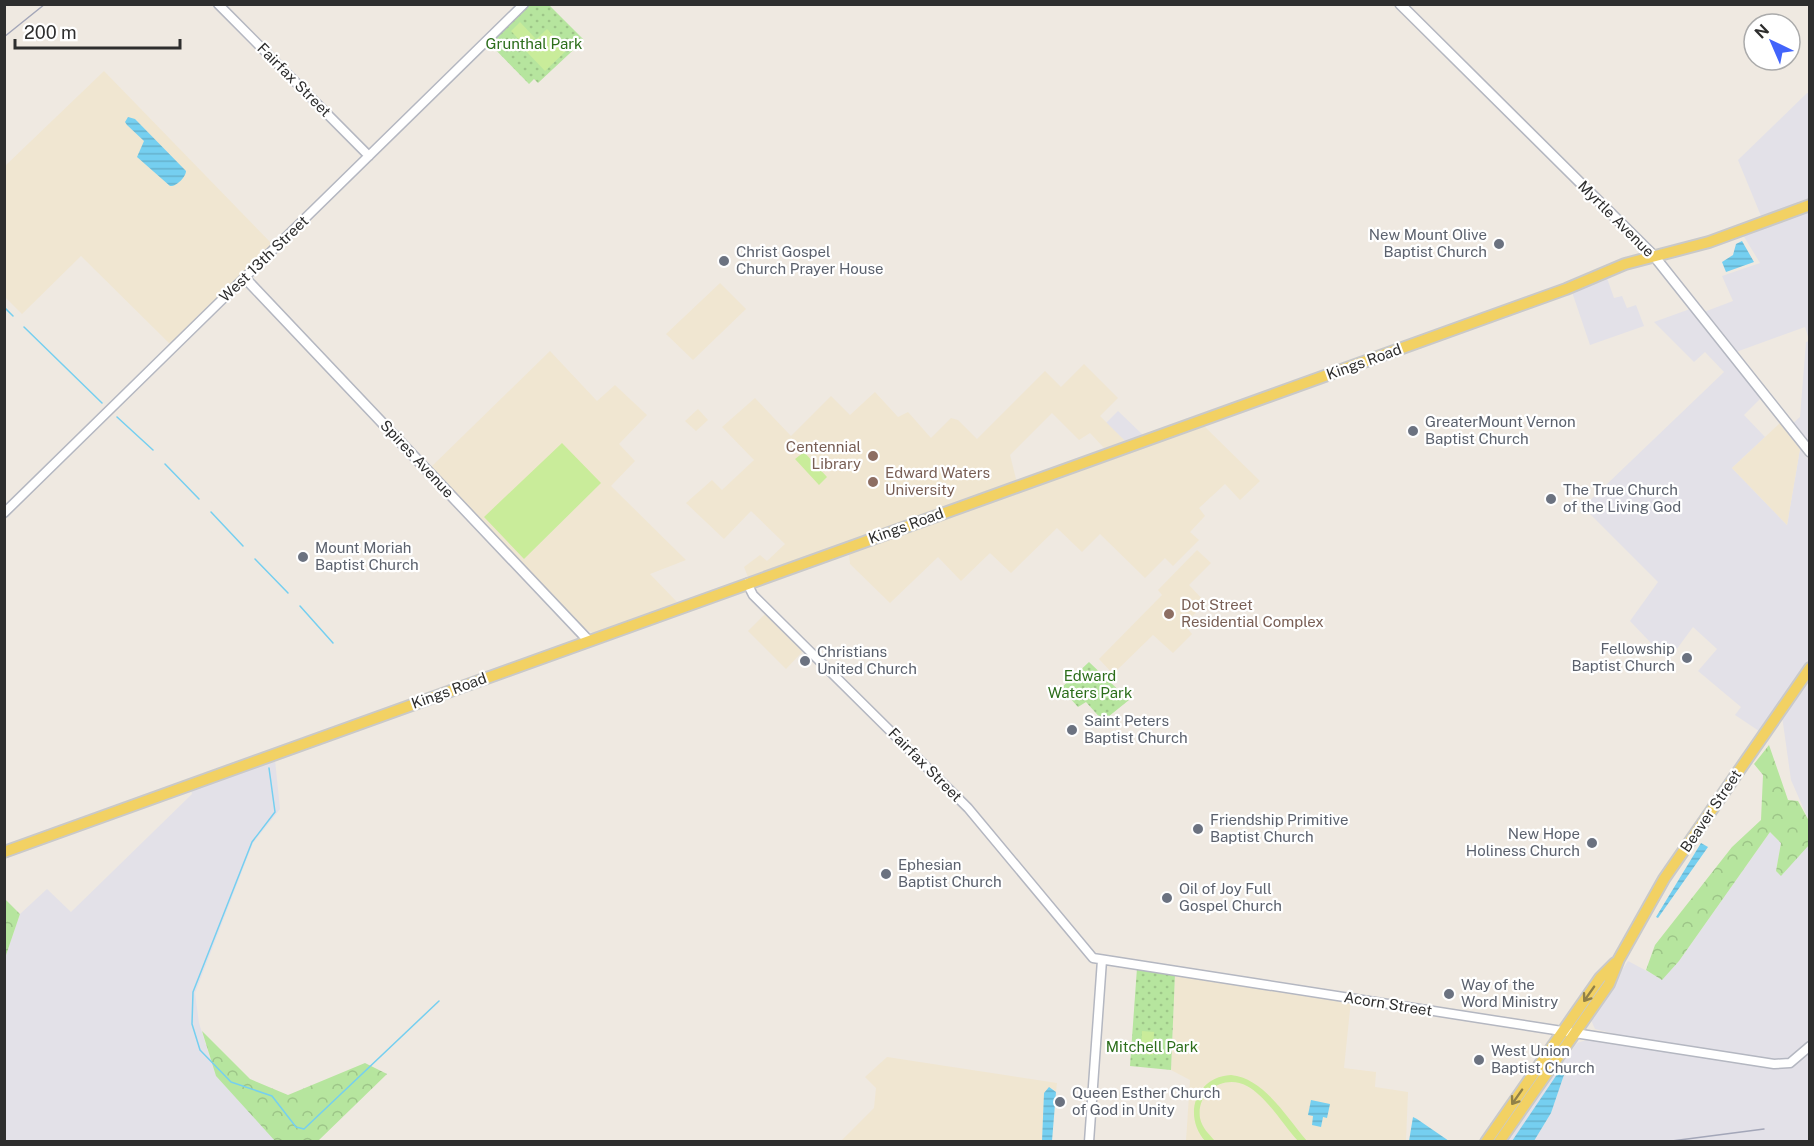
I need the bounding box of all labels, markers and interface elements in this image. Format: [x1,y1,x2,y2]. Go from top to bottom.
scale bar [15,12,180,50]
north arrow [1742,12,1802,72]
text: N [1751,20,1773,43]
text: 200 m [24,22,77,43]
park label: Grunthal Park [486,35,582,52]
street label: Fairfax Street [254,39,335,120]
street label: Myrtle Avenue [1575,177,1658,260]
street label: West 13th Street [216,212,312,305]
place label: New Mount Olive Baptist Church [1369,226,1487,260]
marker: New Mount Olive Baptist Church [1492,237,1506,251]
place label: Christ Gospel Church Prayer House [736,243,884,277]
marker: Christ Gospel Church Prayer House [717,254,731,268]
street label: Kings Road [1324,340,1404,383]
place label: GreaterMount Vernon Baptist Church [1425,413,1576,447]
street label: Spires Avenue [377,416,458,501]
marker: GreaterMount Vernon Baptist Church [1406,424,1420,438]
place label: Centennial Library [786,438,861,472]
marker: Centennial Library [866,449,880,463]
place label: Edward Waters University [885,464,990,498]
marker: Edward Waters University [866,475,880,489]
place label: The True Church of the Living God [1563,481,1681,515]
marker: The True Church of the Living God [1544,492,1558,506]
street label: Kings Road [866,504,946,547]
place label: Mount Moriah Baptist Church [315,539,419,573]
marker: Mount Moriah Baptist Church [296,550,310,564]
place label: Dot Street Residential Complex [1181,596,1324,630]
marker: Dot Street Residential Complex [1162,607,1176,621]
place label: Fellowship Baptist Church [1571,640,1675,674]
place label: Christians United Church [817,643,917,677]
marker: Fellowship Baptist Church [1680,651,1694,665]
marker: Christians United Church [798,654,812,668]
park label: Edward Waters Park [1048,667,1132,701]
street label: Kings Road [409,669,489,712]
place label: Saint Peters Baptist Church [1084,712,1188,746]
marker: Saint Peters Baptist Church [1065,723,1079,737]
street label: Fairfax Street [885,724,966,805]
street label: Beaver Street [1677,766,1745,855]
place label: Friendship Primitive Baptist Church [1210,811,1349,845]
marker: Friendship Primitive Baptist Church [1191,822,1205,836]
place label: New Hope Holiness Church [1466,825,1580,859]
marker: New Hope Holiness Church [1585,836,1599,850]
place label: Ephesian Baptist Church [898,856,1002,890]
marker: Ephesian Baptist Church [879,867,893,881]
place label: Oil of Joy Full Gospel Church [1179,880,1282,914]
marker: Oil of Joy Full Gospel Church [1160,891,1174,905]
place label: Way of the Word Ministry [1461,976,1558,1010]
one-way arrow [1583,986,1595,1002]
marker: Way of the Word Ministry [1442,987,1456,1001]
street label: Acorn Street [1343,988,1434,1019]
park label: Mitchell Park [1106,1038,1198,1055]
place label: West Union Baptist Church [1491,1042,1595,1076]
marker: West Union Baptist Church [1472,1053,1486,1067]
place label: Queen Esther Church of God in Unity [1072,1084,1221,1118]
one-way arrow [1511,1089,1523,1105]
marker: Queen Esther Church of God in Unity [1053,1095,1067,1109]

